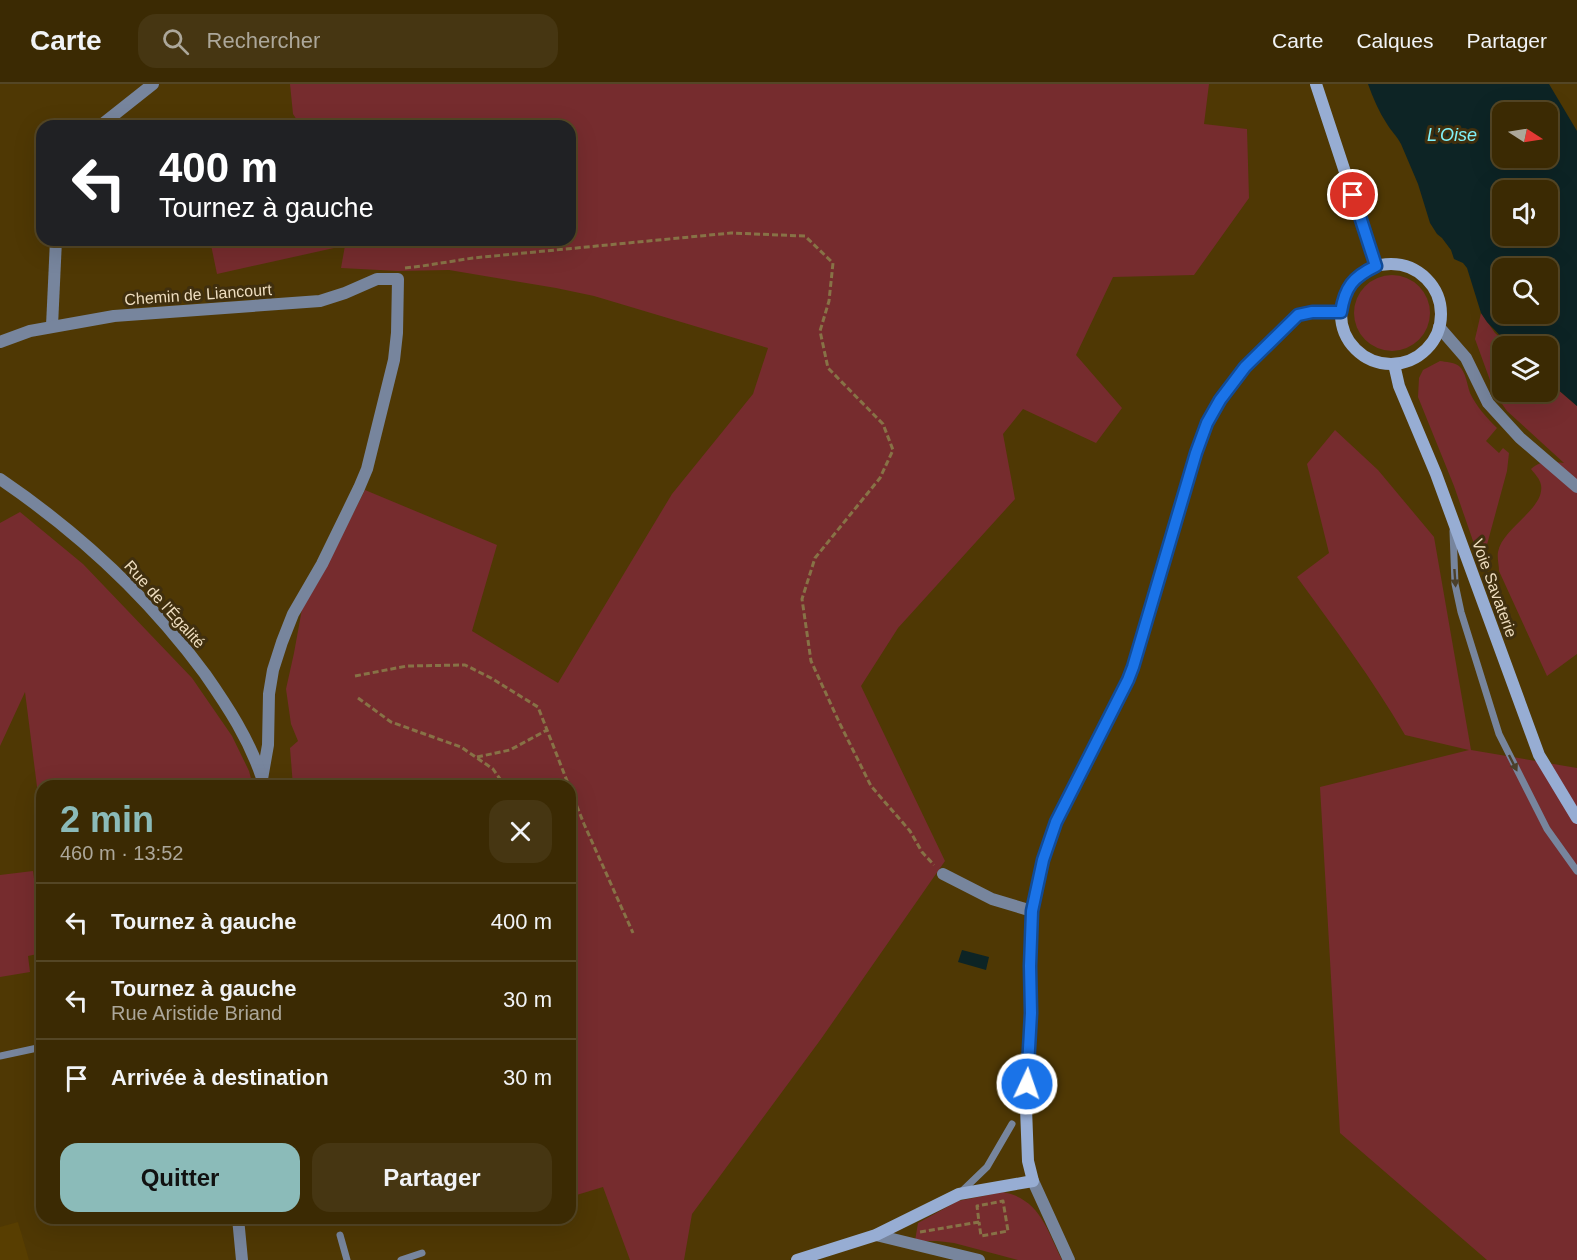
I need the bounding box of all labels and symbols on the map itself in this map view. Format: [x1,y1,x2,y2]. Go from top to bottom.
north arrow [1492,102,1558,168]
water label: L’Oise [1427,125,1477,145]
pin [1327,169,1378,220]
street label: Chemin de Liancourt [124,281,273,308]
street label: Voie Savaterie [1469,537,1520,640]
street label: Rue de l'Égalité [121,557,209,652]
one-way arrow [1450,568,1460,587]
one-way arrow [1508,754,1518,772]
position arrow [995,1052,1059,1116]

